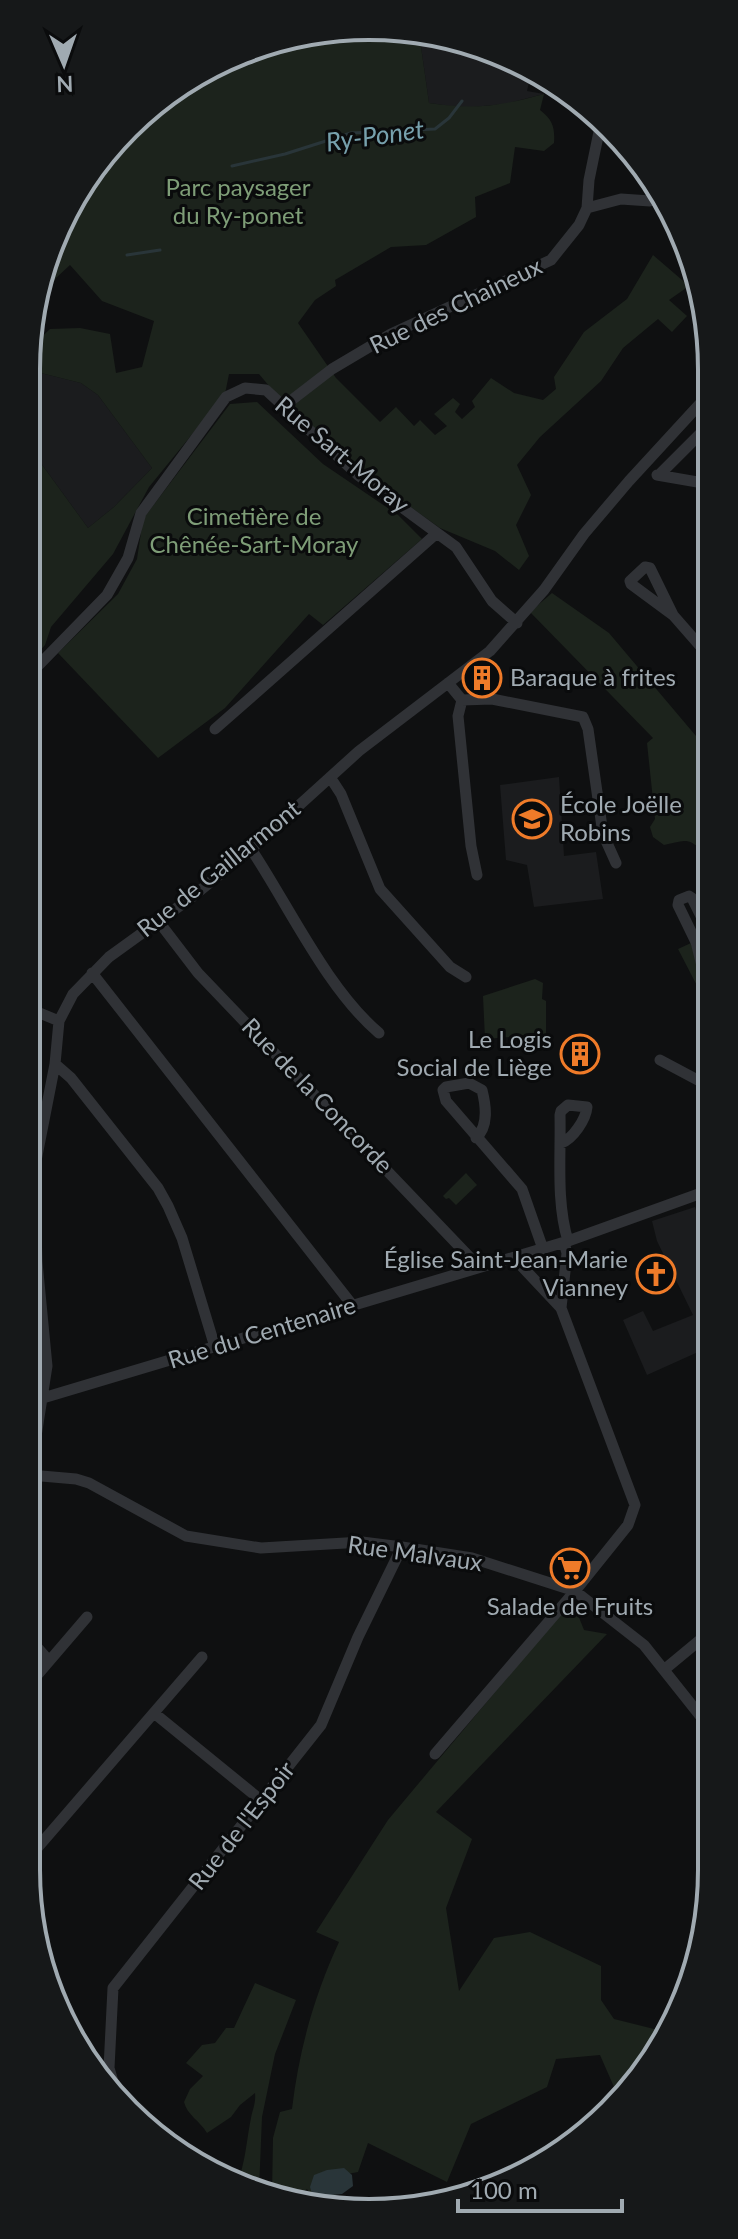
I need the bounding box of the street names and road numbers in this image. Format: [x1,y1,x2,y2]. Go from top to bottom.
street label: Rue des Chaineux [365,250,546,359]
street label: Rue Sart-Moray [270,389,416,519]
street label: Rue de Gaillarmont [131,793,306,942]
street label: Rue de la Concorde [237,1011,400,1179]
street label: Rue du Centenaire [164,1289,359,1374]
street label: Rue Malvaux [346,1529,484,1576]
street label: Rue de l'Espoir [182,1755,300,1895]

